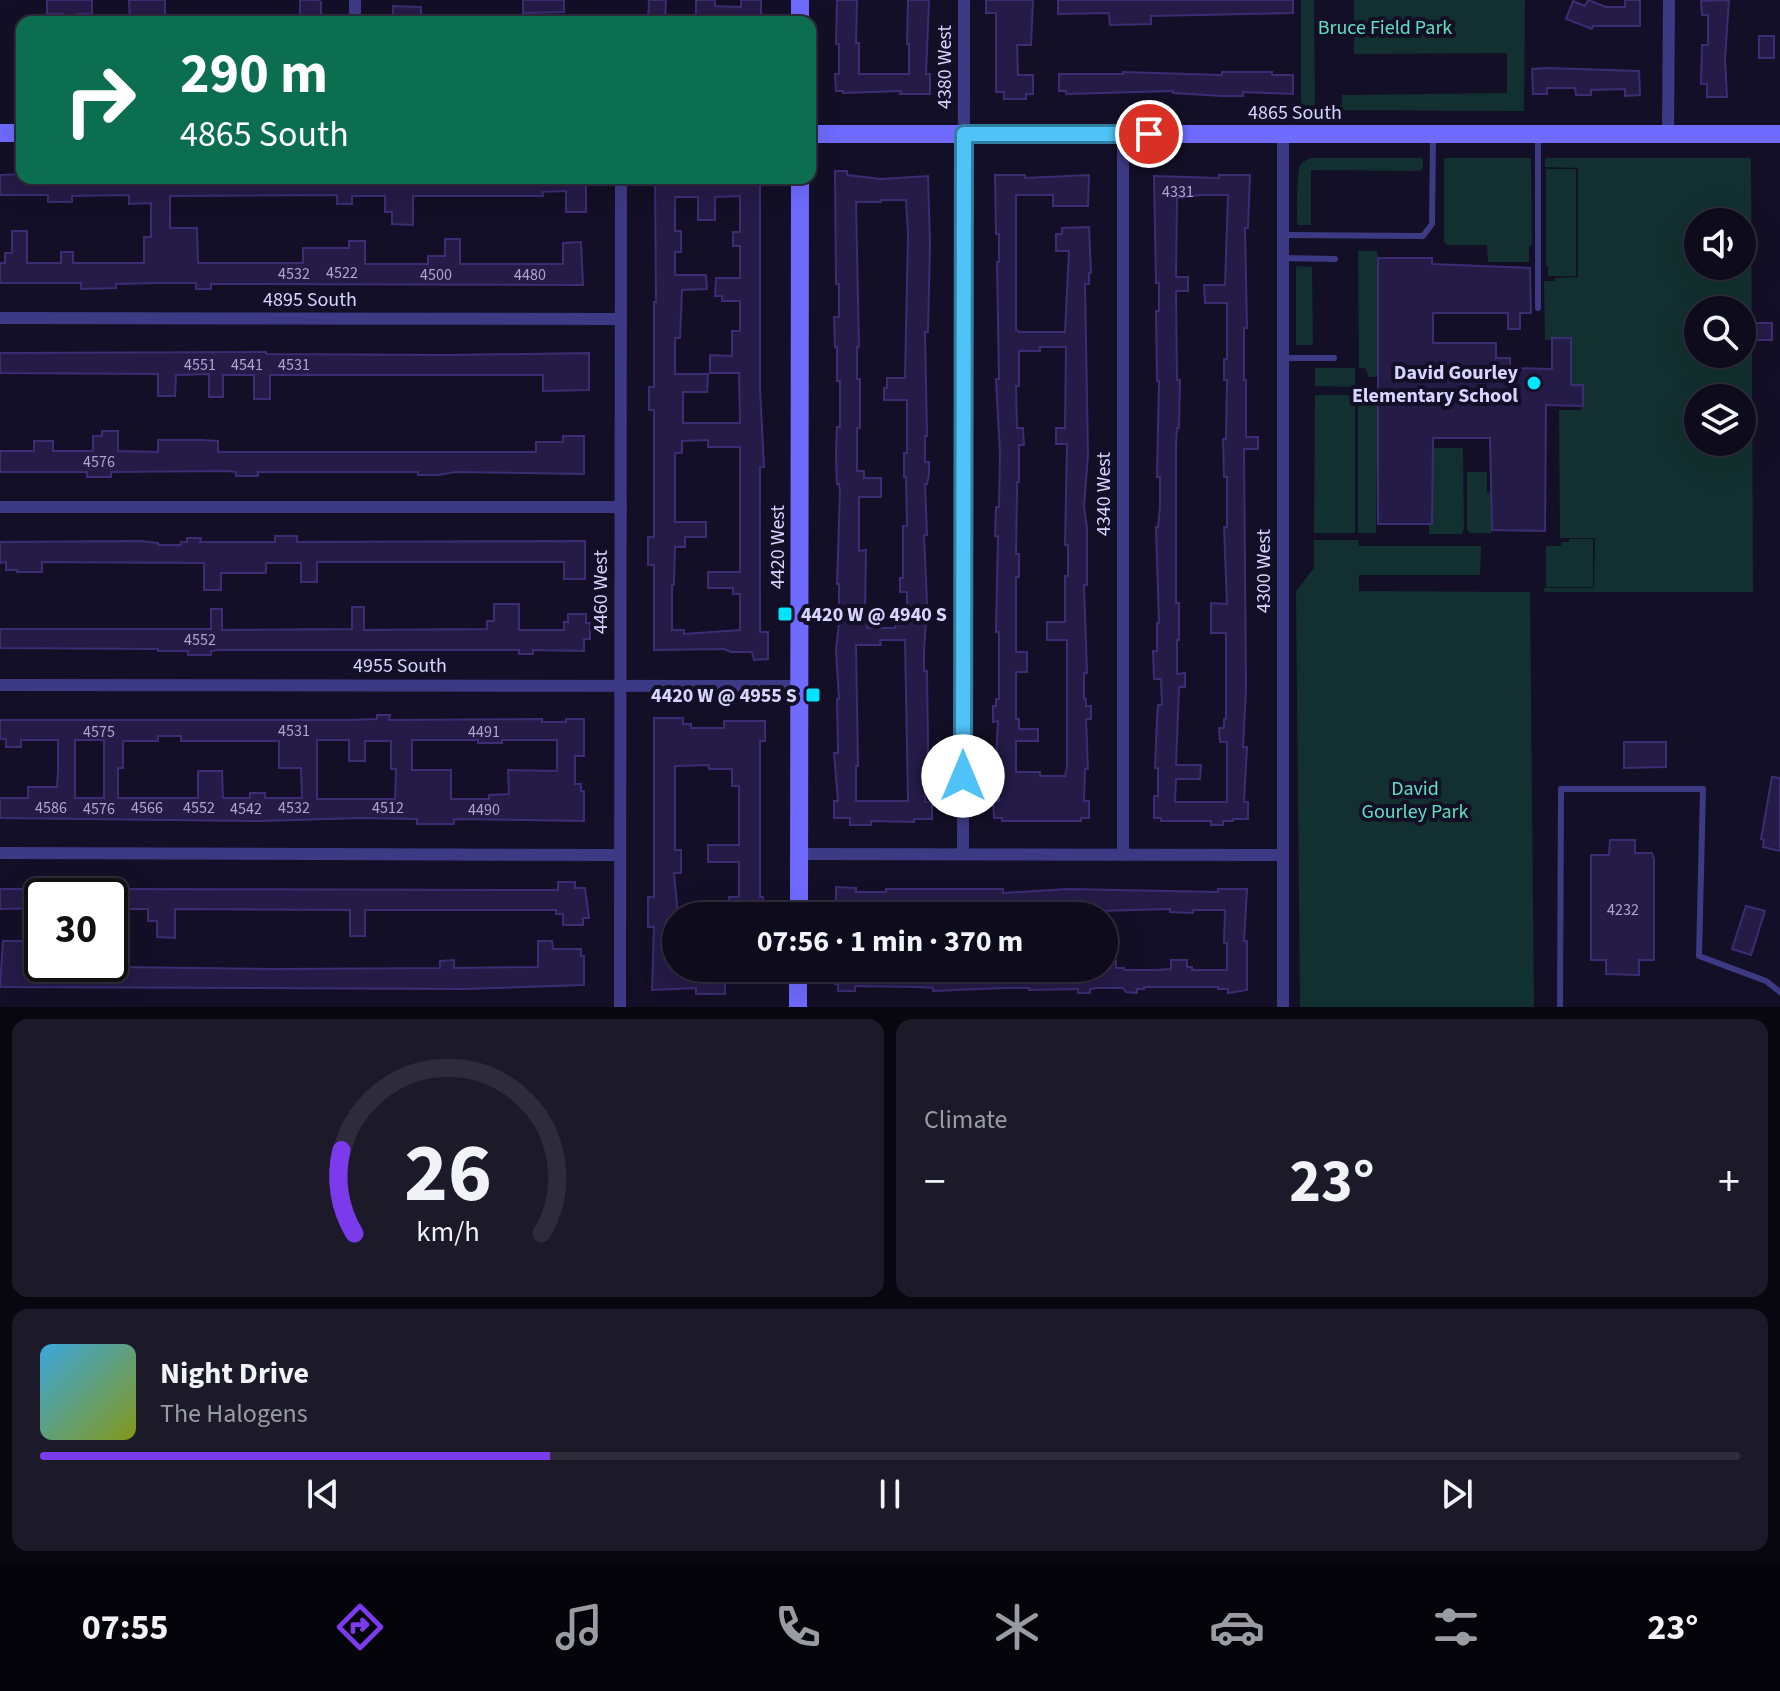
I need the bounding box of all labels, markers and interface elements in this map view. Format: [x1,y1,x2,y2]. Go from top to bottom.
park label: Bruce Field Park [1318,14,1452,42]
street label: 4380 West [931,25,959,109]
text: 290 m [180,35,328,114]
icon: right [48,48,152,152]
street label: 4865 South [1248,99,1342,127]
pin [1115,100,1183,168]
text: 4865 South [180,109,349,160]
icon: arrive [1127,112,1171,156]
house number: 4331 [1162,181,1194,203]
map controls [1684,208,1756,456]
button: sound [1684,208,1756,280]
house number: 4522 [326,262,358,284]
house number: 4532 [278,263,310,285]
house number: 4500 [420,264,452,286]
house number: 4480 [514,264,546,286]
street label: 4895 South [263,286,357,314]
button: search [1684,296,1756,368]
house number: 4551 [184,354,216,376]
house number: 4541 [231,354,263,376]
house number: 4531 [278,354,310,376]
place label: David Gourley Elementary School [1352,359,1519,410]
marker: David Gourley Elementary School [1525,374,1543,392]
button: layers [1684,384,1756,456]
house number: 4576 [83,451,115,473]
street label: 4340 West [1090,452,1118,536]
street label: 4420 West [764,505,792,589]
street label: 4300 West [1250,529,1278,613]
street label: 4460 West [587,550,615,634]
place label: 4420 W @ 4940 S [801,601,947,629]
marker: 4420 W @ 4940 S [776,605,794,623]
house number: 4552 [184,629,216,651]
street label: 4955 South [353,652,447,680]
place label: 4420 W @ 4955 S [651,682,797,710]
marker: 4420 W @ 4955 S [804,686,822,704]
house number: 4531 [278,720,310,742]
house number: 4575 [83,721,115,743]
house number: 4491 [468,721,500,743]
position arrow [921,734,1005,818]
park label: David Gourley Park [1362,775,1469,826]
house number: 4586 [35,797,67,819]
house number: 4566 [131,797,163,819]
house number: 4552 [183,797,215,819]
house number: 4532 [278,797,310,819]
house number: 4512 [372,797,404,819]
house number: 4576 [83,798,115,820]
house number: 4542 [230,798,262,820]
house number: 4490 [468,799,500,821]
speed limit sign: 30 [24,878,128,982]
house number: 4232 [1607,899,1639,921]
text: 07:56 · 1 min · 370 m [757,920,1023,963]
text: Climate [924,1101,1008,1138]
text: 26 [404,1115,492,1233]
text: 23° [1289,1140,1375,1225]
text: − [924,1151,946,1214]
text: + [1718,1151,1740,1214]
text: km/h [416,1212,480,1252]
text: Night Drive [160,1352,309,1395]
text: The Halogens [160,1395,308,1432]
icon: previous [301,1472,345,1516]
icon: pause [868,1472,912,1516]
icon: next [1435,1472,1479,1516]
icon: directions [332,1599,388,1655]
icon: music [551,1599,607,1655]
icon: phone [770,1599,826,1655]
icon: climate [989,1599,1045,1655]
icon: car [1209,1599,1265,1655]
icon: filters [1428,1599,1484,1655]
text: 07:55 [82,1602,168,1653]
text: 23° [1647,1602,1698,1653]

